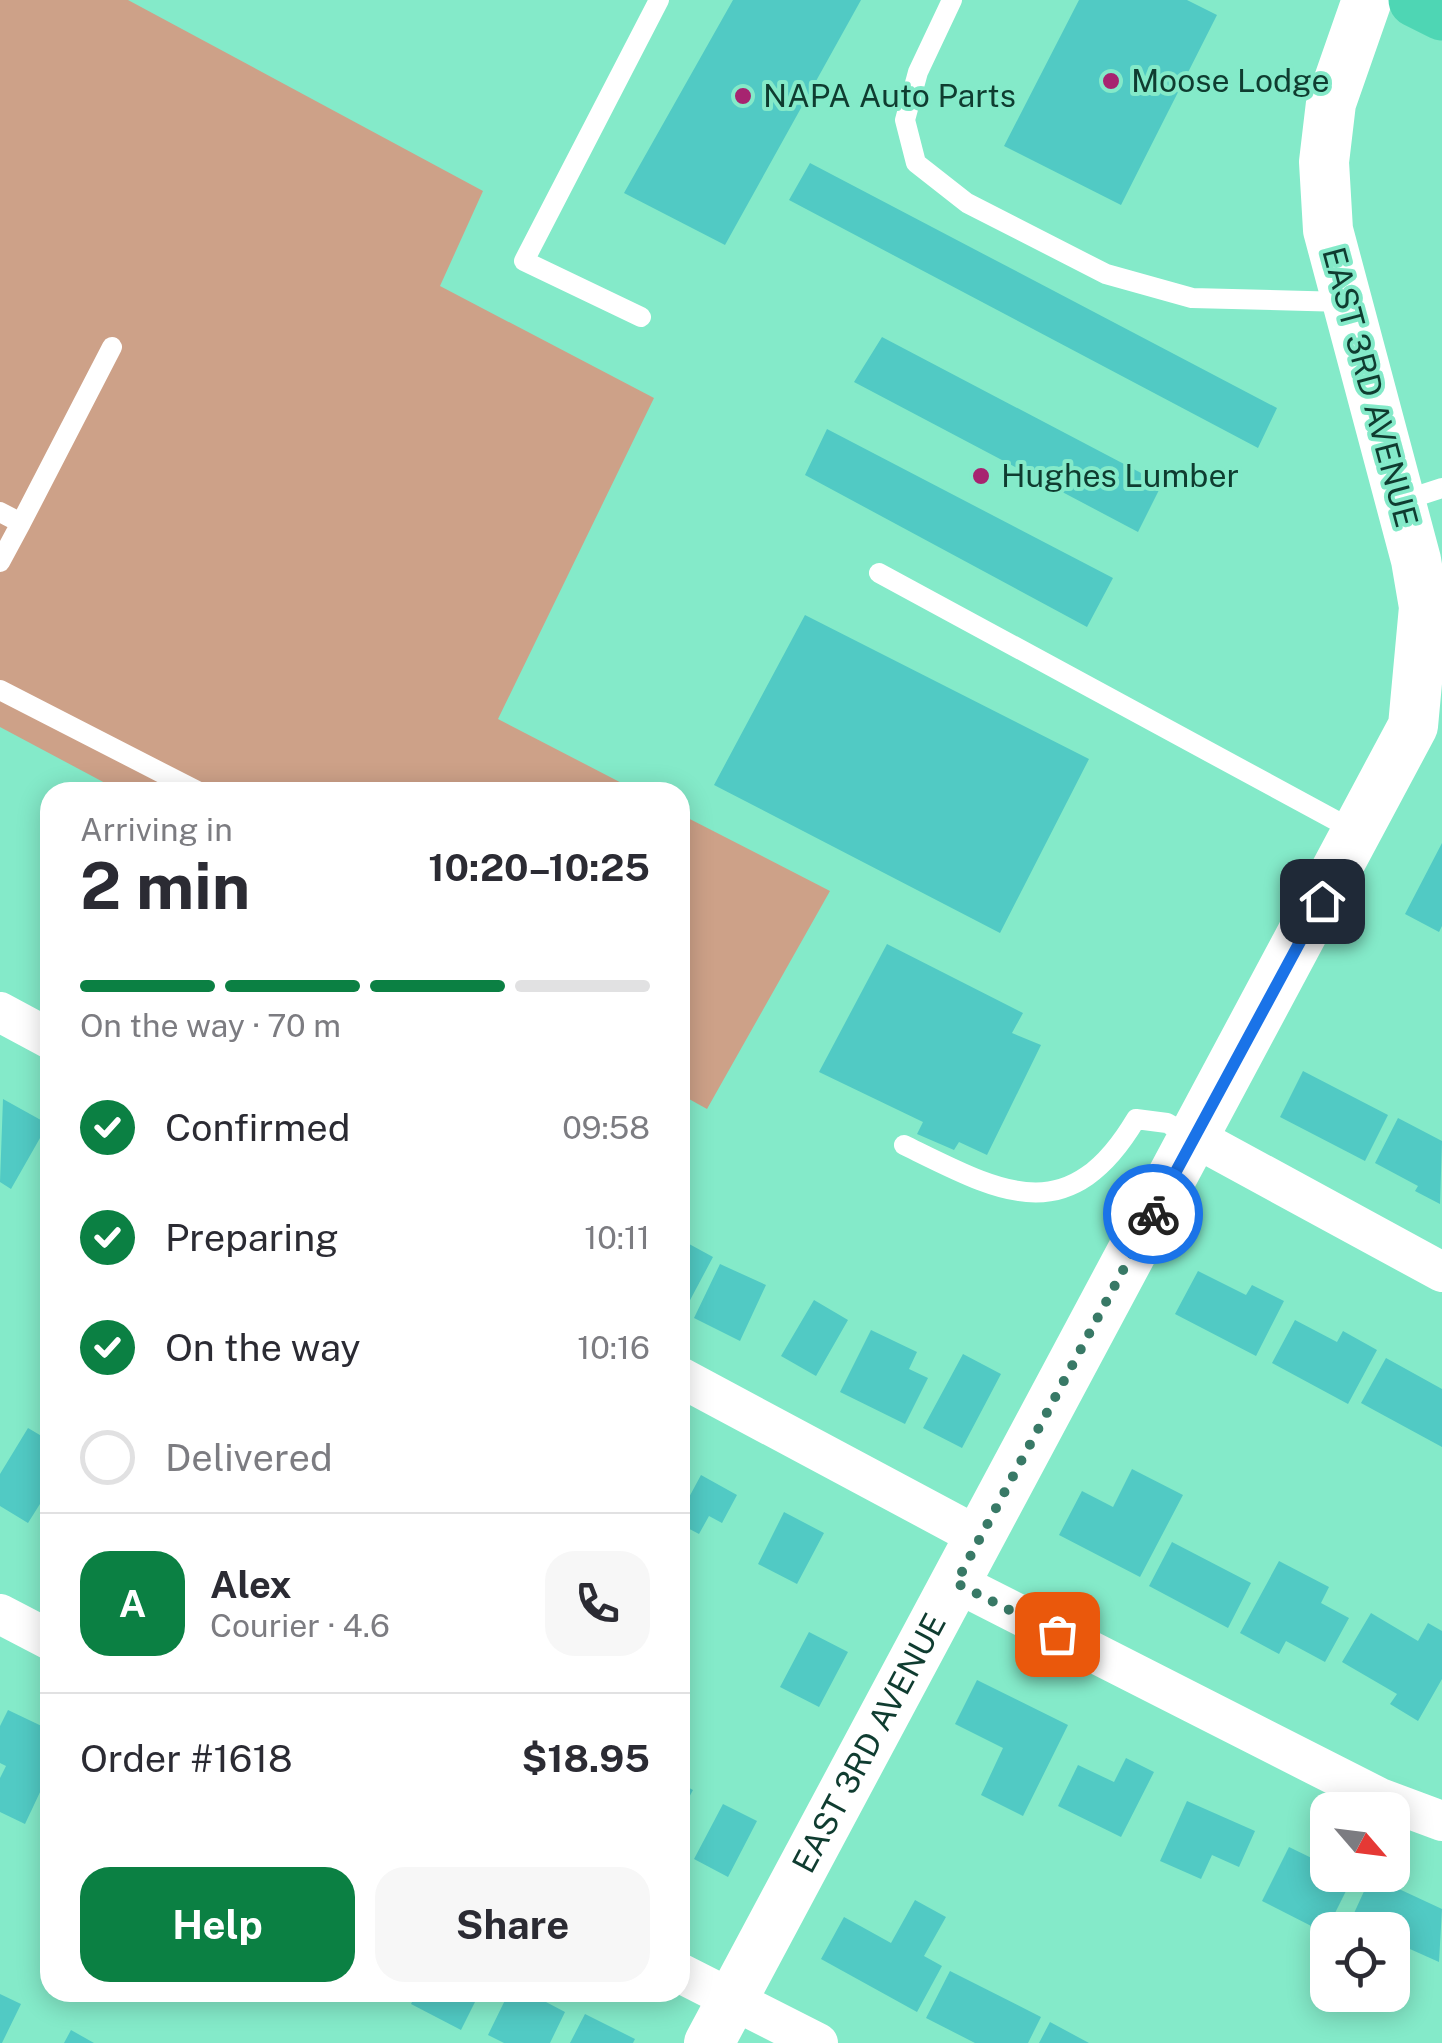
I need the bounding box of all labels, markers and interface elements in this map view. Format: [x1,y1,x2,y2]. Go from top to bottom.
place label: Moose Lodge [1131,62,1330,99]
marker: Moose Lodge [1100,70,1122,92]
place label: NAPA Auto Parts [763,77,1016,114]
marker: NAPA Auto Parts [732,85,754,107]
street label: EAST 3RD AVENUE [1315,243,1426,531]
place label: Hughes Lumber [1001,457,1239,494]
marker: Hughes Lumber [970,465,992,487]
text: Arriving in [80,811,233,848]
text: 10:20–10:25 [428,845,650,890]
text: 2 min [80,847,250,924]
pin [1280,859,1365,944]
icon: home [1295,874,1350,929]
text: On the way · 70 m [80,1007,341,1044]
icon: check [80,1100,135,1155]
text: Confirmed [165,1105,350,1150]
text: 09:58 [562,1109,650,1146]
courier [1103,1164,1203,1264]
icon: bike [1126,1187,1181,1242]
icon: check [80,1210,135,1265]
text: Preparing [165,1215,339,1260]
text: 10:11 [584,1219,650,1256]
icon: check [80,1320,135,1375]
text: On the way [165,1325,361,1370]
text: 10:16 [577,1329,650,1366]
text: Delivered [165,1435,333,1480]
button: phone [545,1551,650,1656]
text: Alex [210,1562,292,1607]
text: A [119,1581,146,1626]
pin [1015,1592,1100,1677]
text: Courier · 4.6 [210,1607,390,1644]
street label: EAST 3RD AVENUE [785,1607,953,1879]
icon: bag [1030,1607,1085,1662]
text: Order #1618 [80,1736,293,1781]
text: $18.95 [521,1736,650,1781]
north arrow [1310,1792,1410,1892]
map controls [1310,1792,1410,2012]
button: Help [80,1867,355,1982]
button: Share [375,1867,650,1982]
button: locate [1310,1912,1410,2012]

